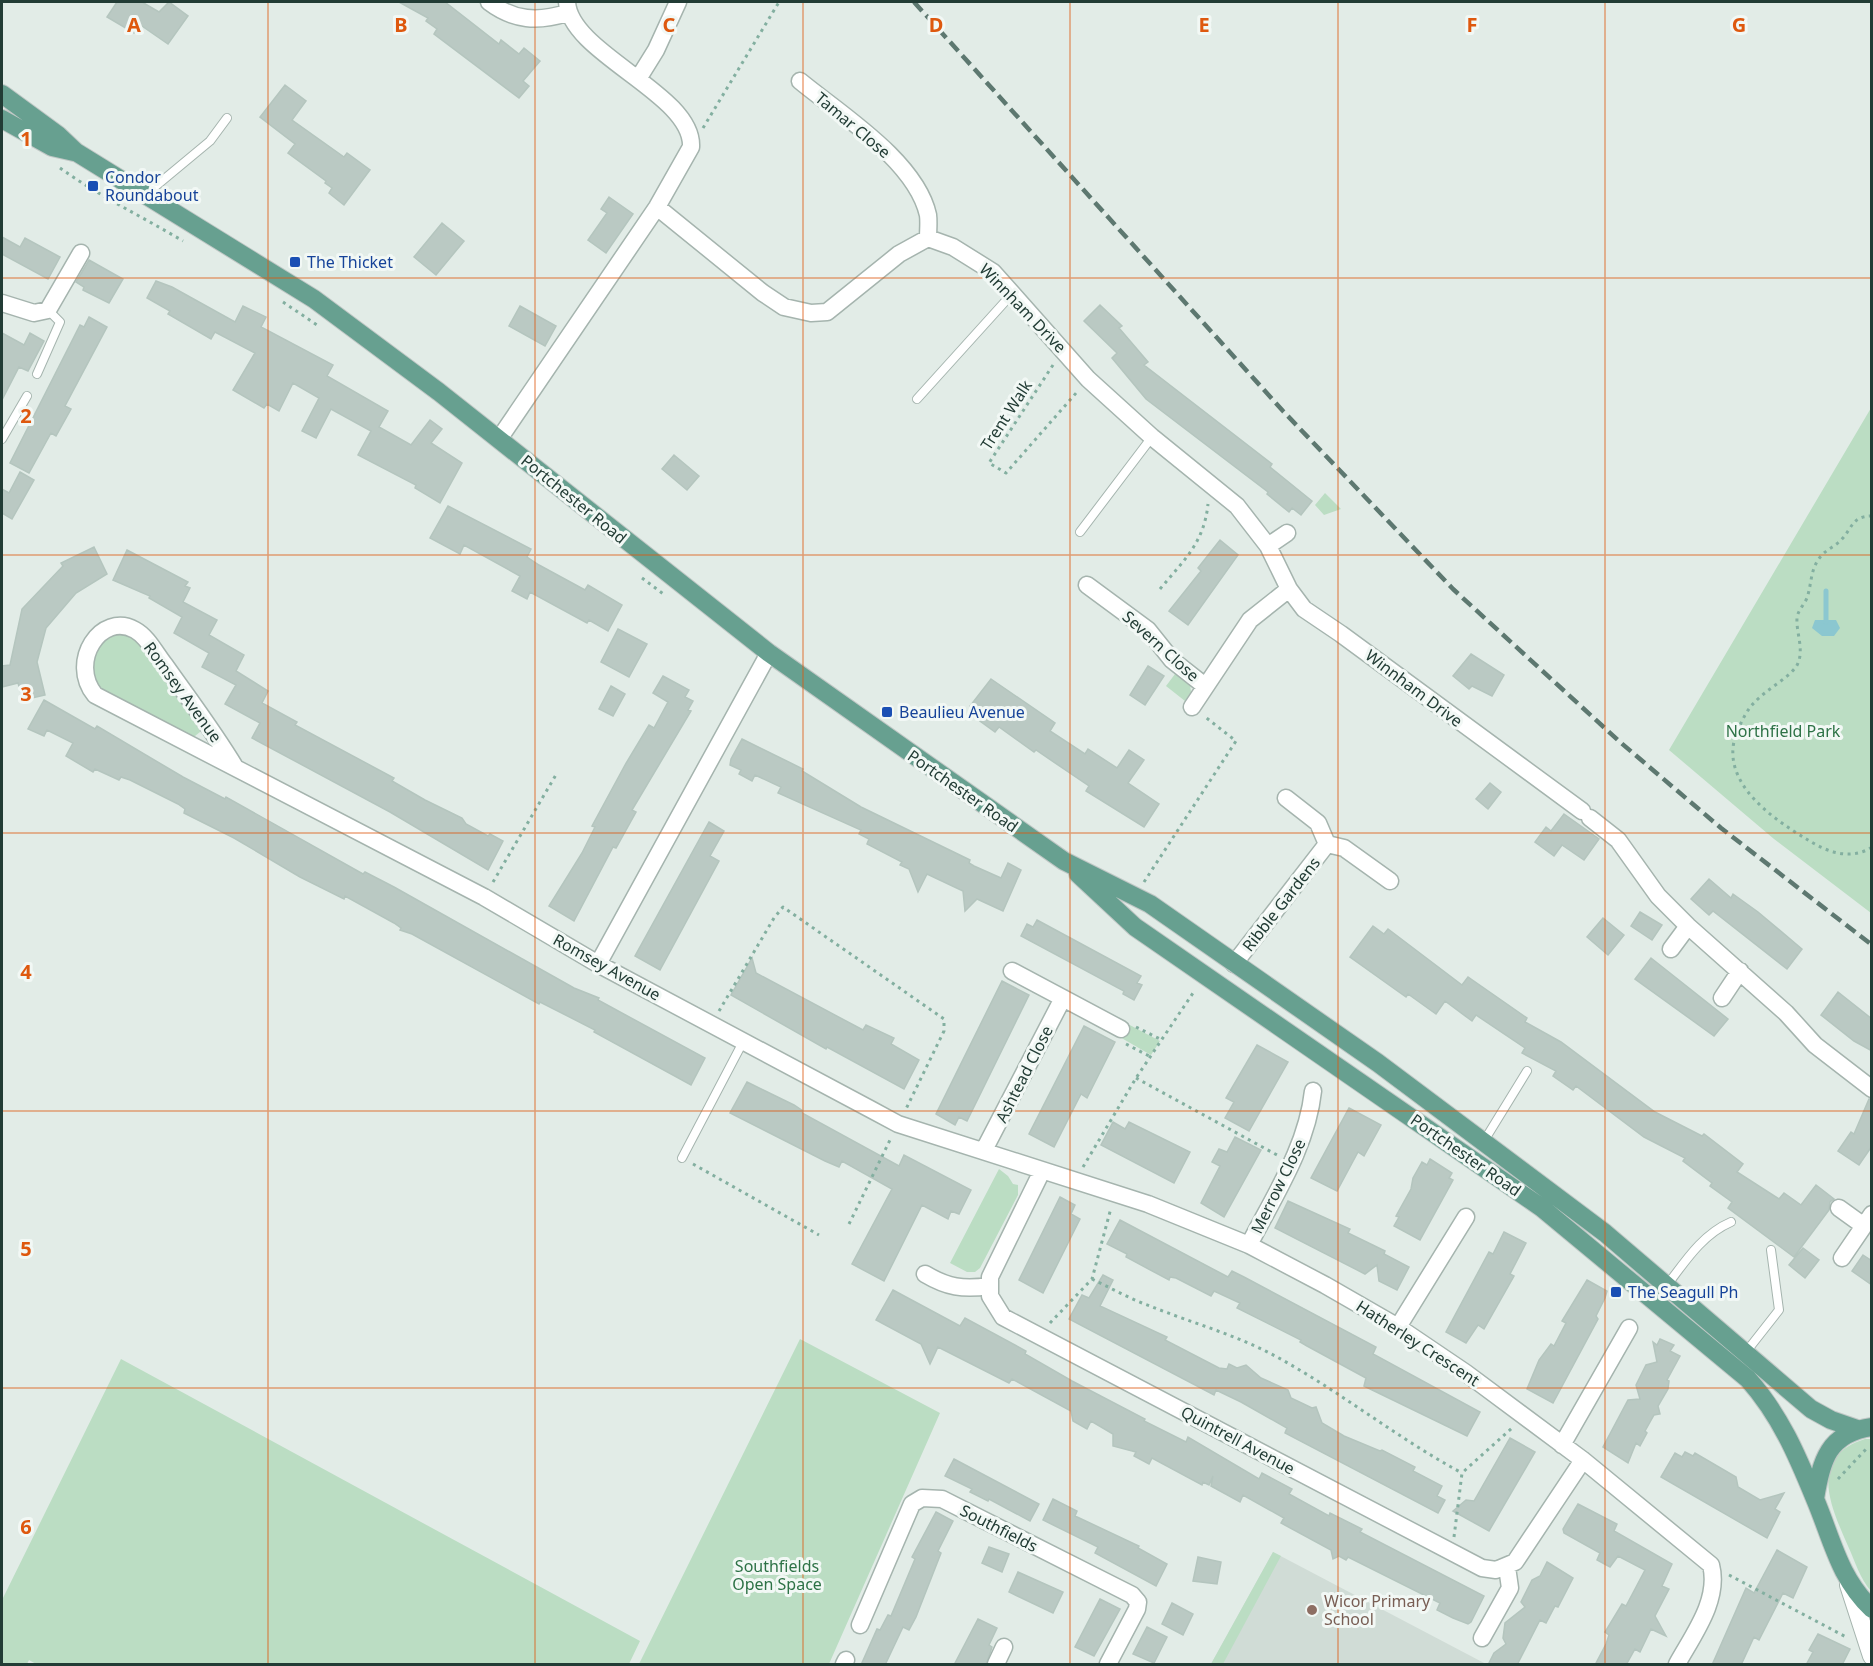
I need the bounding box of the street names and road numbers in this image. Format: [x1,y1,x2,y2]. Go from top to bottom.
street label: Tamar Close [811,87,895,163]
street label: Winnham Drive [975,259,1071,357]
street label: Trent Walk [975,375,1037,454]
street label: Portchester Road [517,450,631,548]
street label: Severn Close [1118,606,1204,686]
street label: Romsey Avenue [139,637,227,747]
street label: Winnham Drive [1361,644,1467,732]
street label: Portchester Road [903,745,1023,837]
street label: Ribble Gardens [1237,852,1325,956]
street label: Romsey Avenue [549,928,665,1006]
street label: Ashtead Close [990,1022,1058,1126]
street label: Portchester Road [1406,1109,1526,1201]
street label: Merrow Close [1246,1135,1310,1237]
street label: Hatherley Crescent [1352,1295,1484,1391]
street label: Quintrell Avenue [1177,1401,1299,1479]
street label: Southfields [956,1499,1042,1557]

